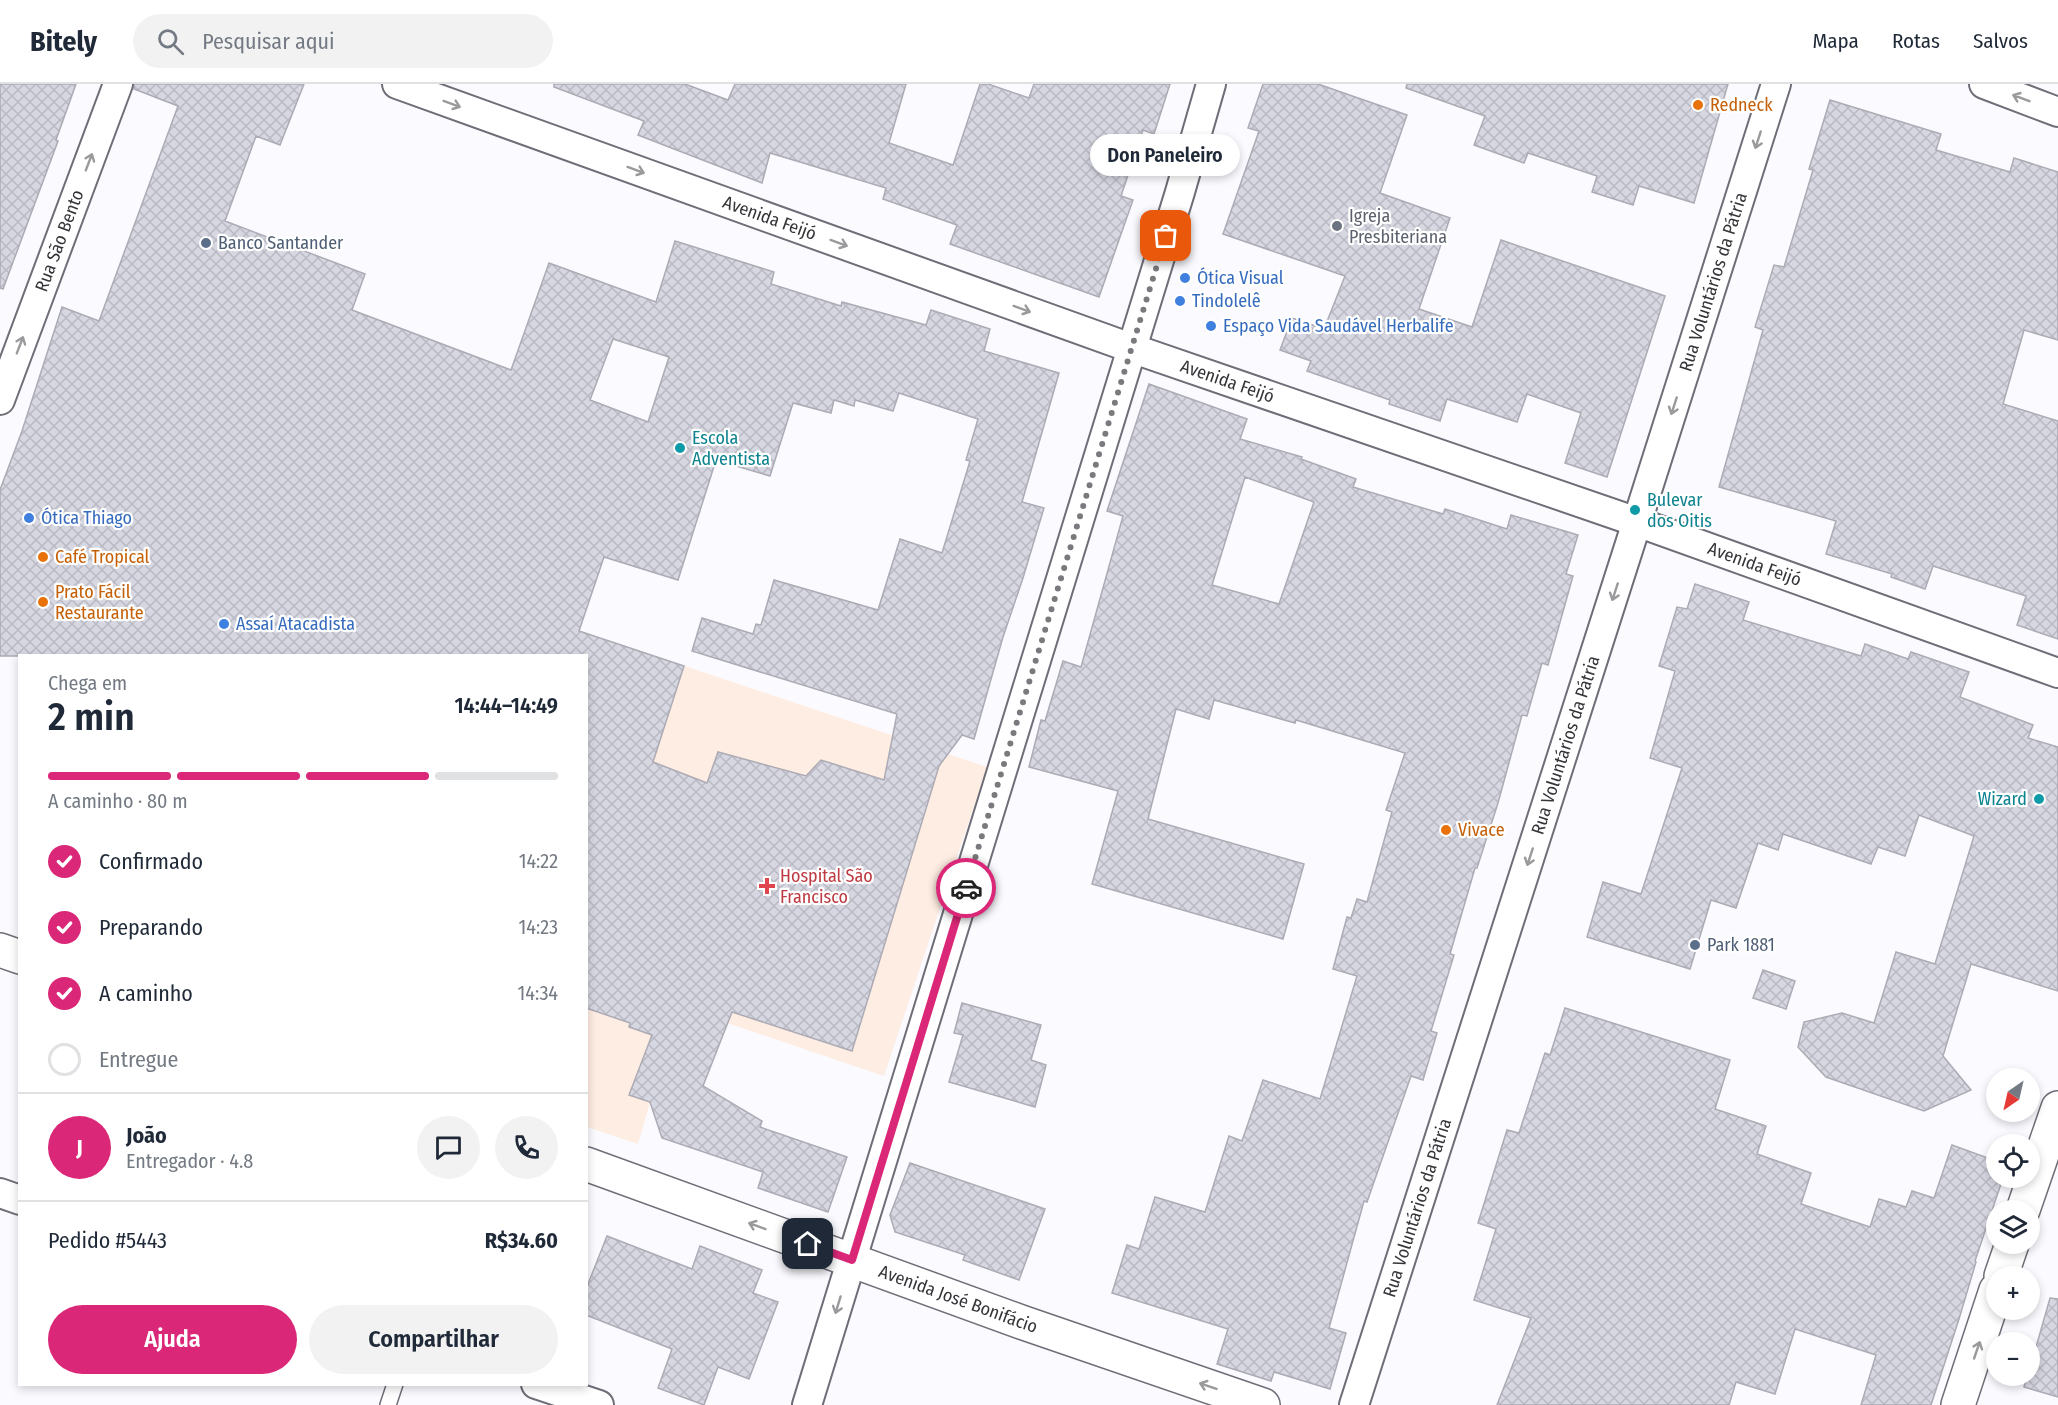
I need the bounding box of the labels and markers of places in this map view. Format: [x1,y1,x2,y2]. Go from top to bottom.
place label: Redneck [1710,94,1773,116]
marker: Redneck [1691,98,1705,112]
callout: Don Paneleiro [1091,134,1241,176]
place label: Igreja Presbiteriana [1349,205,1447,248]
pin [1140,210,1191,261]
marker: Igreja Presbiteriana [1330,219,1344,233]
place label: Banco Santander [218,232,344,254]
marker: Banco Santander [199,236,213,250]
place label: Ótica Visual [1197,267,1284,289]
marker: Ótica Visual [1178,271,1192,285]
place label: Tindolelê [1192,290,1261,312]
marker: Tindolelê [1173,294,1187,308]
place label: Espaço Vida Saudável Herbalife [1223,315,1454,337]
marker: Espaço Vida Saudável Herbalife [1204,319,1218,333]
place label: Escola Adventista [692,427,770,470]
marker: Escola Adventista [673,441,687,455]
place label: Bulevar dos Oitis [1647,489,1712,532]
marker: Bulevar dos Oitis [1628,503,1642,517]
place label: Ótica Thiago [41,507,132,529]
marker: Ótica Thiago [22,511,36,525]
place label: Café Tropical [55,546,150,568]
marker: Café Tropical [36,550,50,564]
place label: Prato Fácil Restaurante [55,581,144,624]
marker: Prato Fácil Restaurante [36,595,50,609]
place label: Assaí Atacadista [236,613,355,635]
marker: Assaí Atacadista [217,617,231,631]
place label: Wizard [1978,788,2027,810]
marker: Wizard [2032,792,2046,806]
place label: Vivace [1458,819,1505,841]
marker: Vivace [1439,823,1453,837]
place label: Hospital São Francisco [780,865,873,908]
marker: Hospital São Francisco [758,877,776,895]
place label: Park 1881 [1707,934,1775,956]
marker: Park 1881 [1688,938,1702,952]
pin [782,1218,833,1269]

